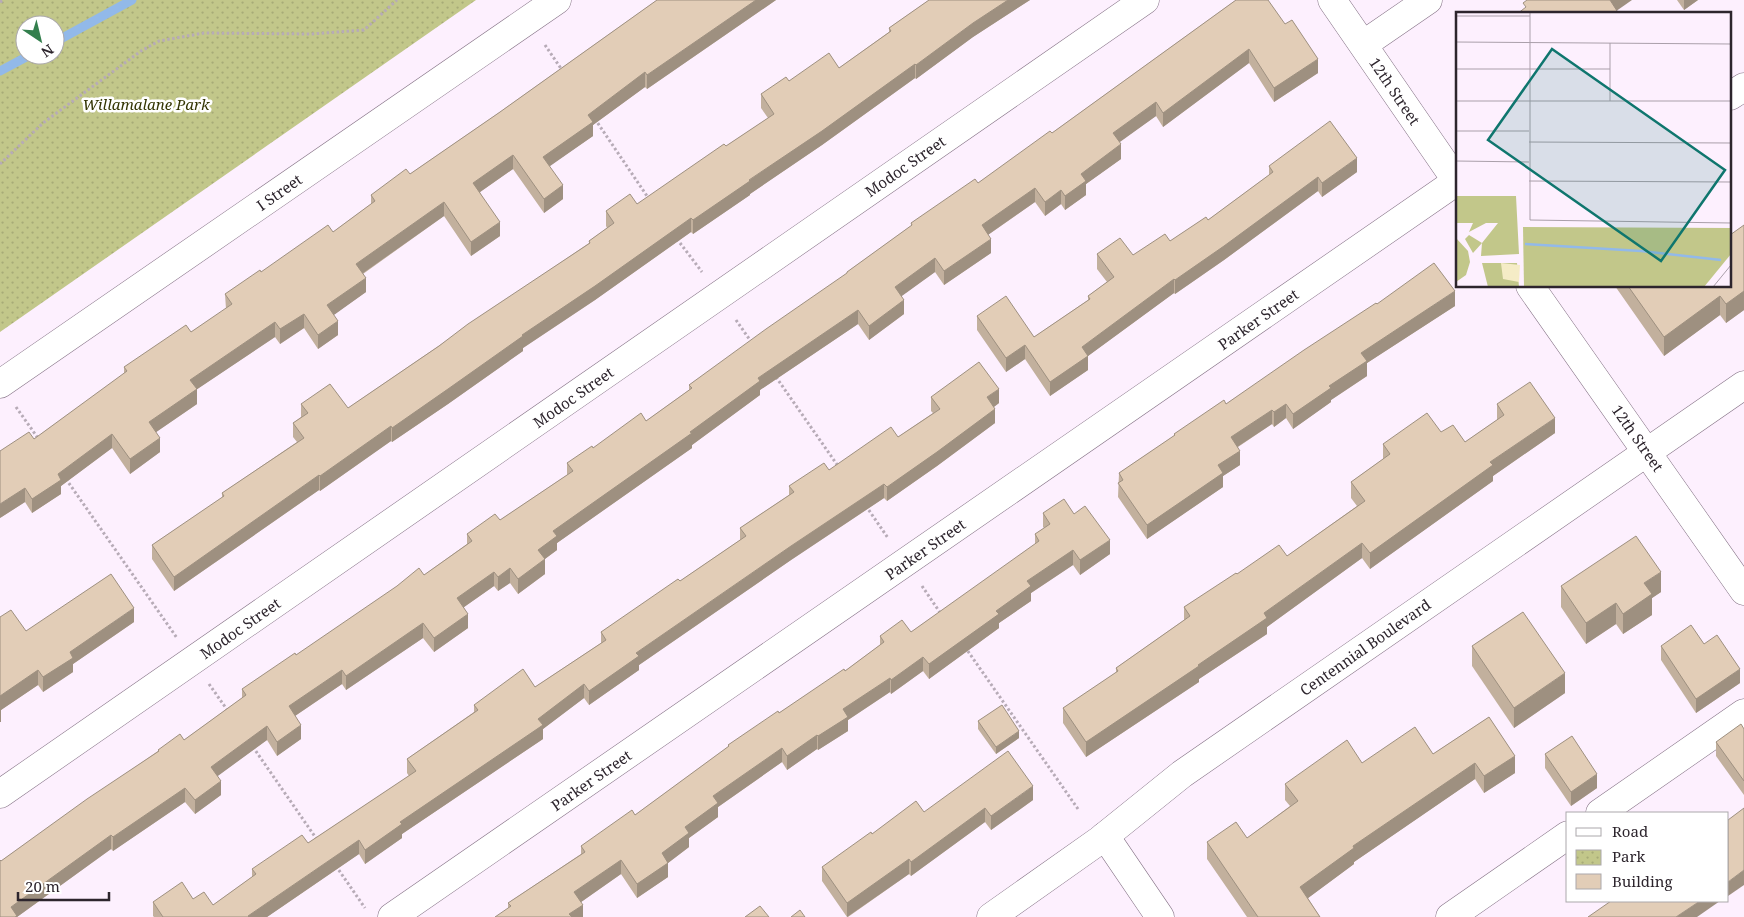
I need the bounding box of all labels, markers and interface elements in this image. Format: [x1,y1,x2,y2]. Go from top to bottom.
inset map [1456,12,1732,288]
north arrow [15,15,65,65]
text: N [38,40,58,62]
street label: 12th Street [1365,53,1425,129]
park label: Willamalane Park [82,94,210,114]
street label: Modoc Street [861,131,949,201]
street label: I Street [252,169,306,215]
street label: Parker Street [1214,284,1302,354]
street label: Modoc Street [529,362,617,432]
street label: 12th Street [1608,401,1668,475]
street label: Parker Street [881,514,969,584]
street label: Modoc Street [196,593,284,663]
street label: Centennial Boulevard [1296,594,1434,700]
street label: Parker Street [547,745,635,815]
legend [1566,812,1729,902]
text: Road [1612,821,1648,841]
text: Park [1612,846,1646,866]
scale bar [18,870,109,902]
text: Building [1612,871,1673,891]
text: 20 m [25,876,60,896]

